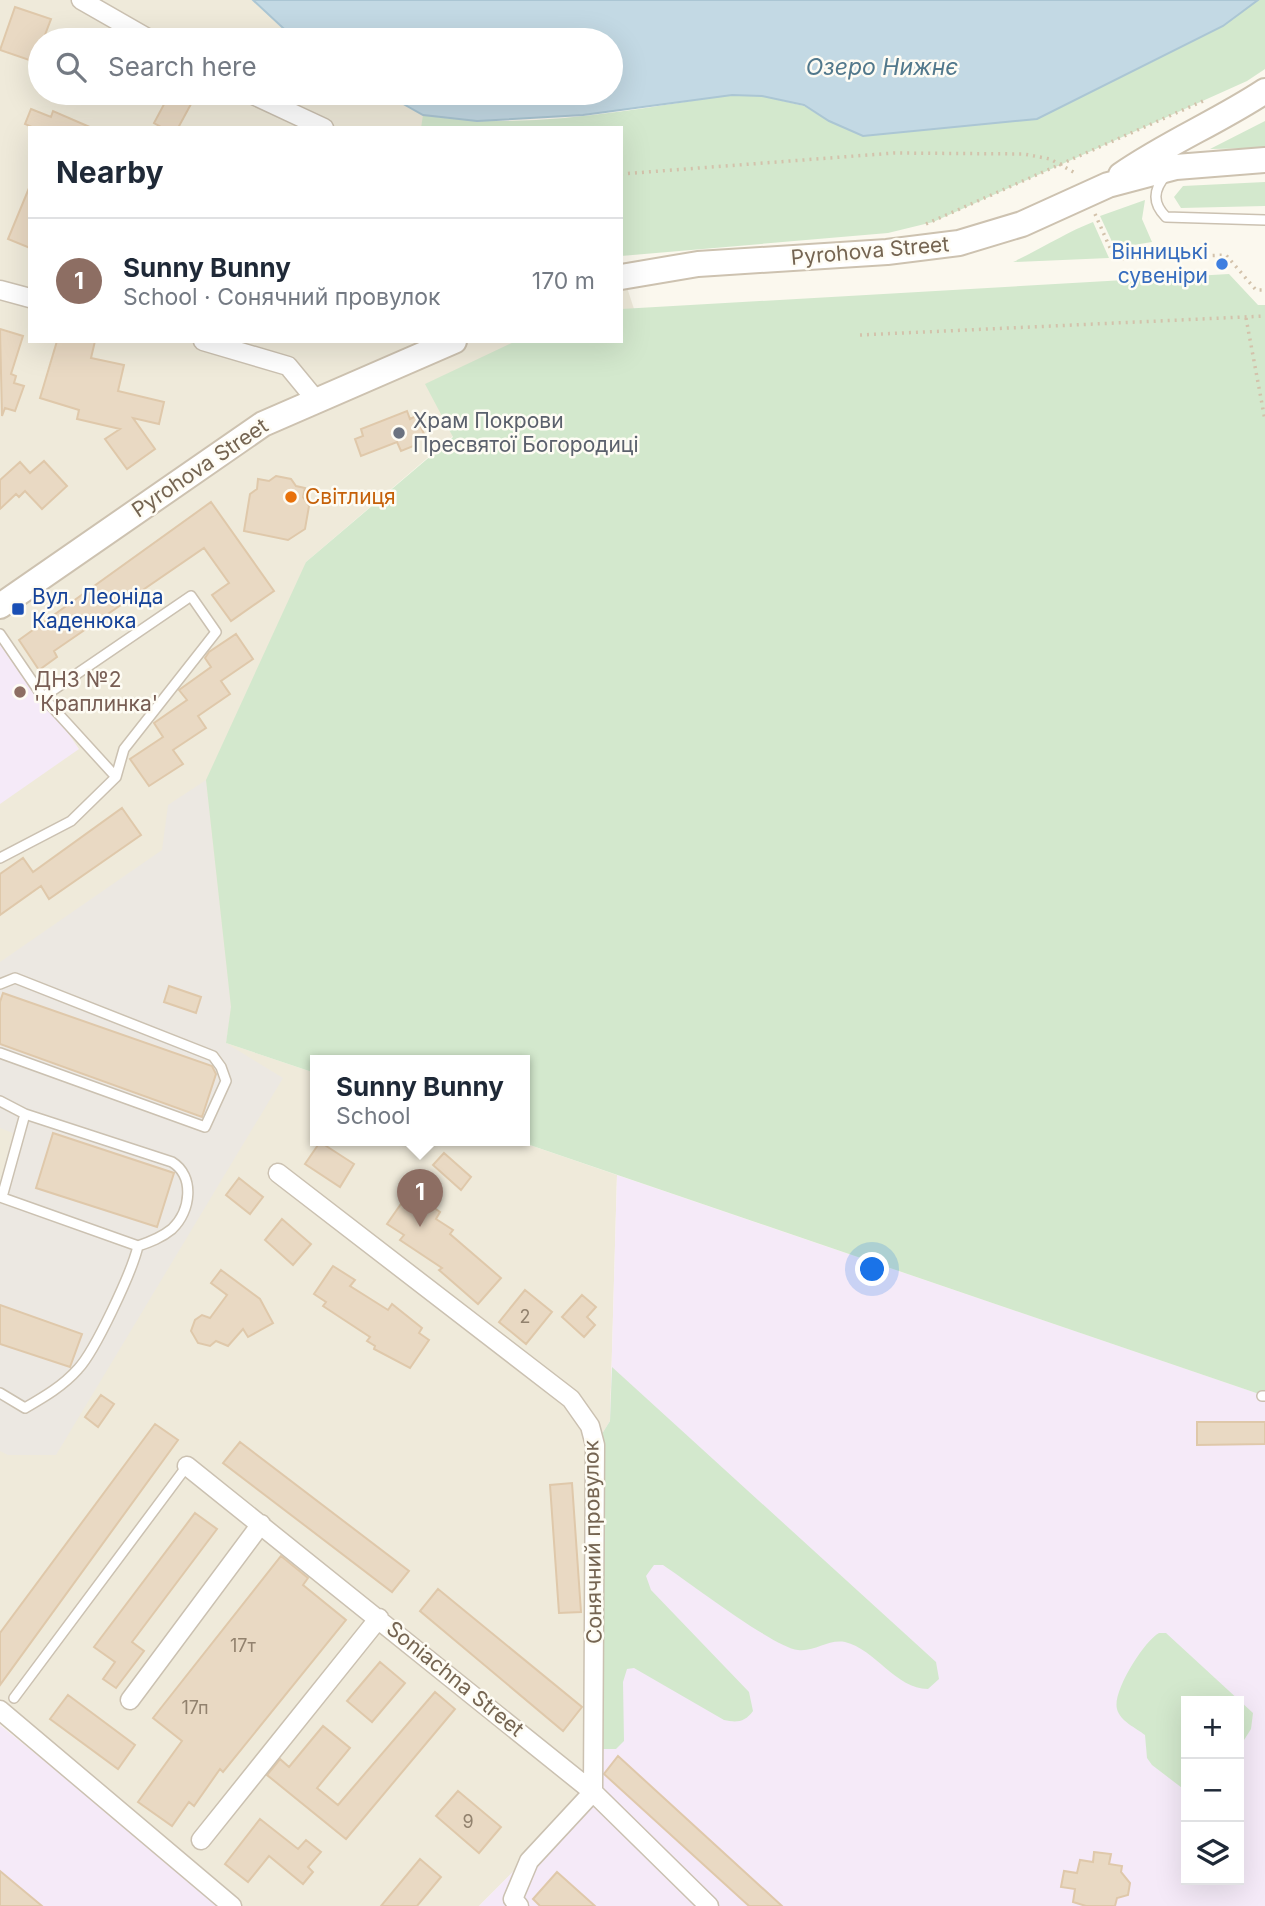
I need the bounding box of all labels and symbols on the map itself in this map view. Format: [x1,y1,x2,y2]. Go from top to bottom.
water label: Озеро Нижнє [806,53,958,81]
street label: Pyrohova Street [790,231,950,270]
place label: Вінницькі сувеніри [1111,239,1208,288]
marker: Вінницькі сувеніри [1214,256,1230,272]
place label: Храм Покрови Пресвятої Богородиці [413,408,638,457]
street label: Pyrohova Street [127,413,273,522]
marker: Храм Покрови Пресвятої Богородиці [391,425,407,441]
place label: Світлиця [305,484,396,509]
marker: Світлиця [283,489,299,505]
place label: Вул. Леоніда Каденюка [32,584,164,633]
marker: Вул. Леоніда Каденюка [10,601,26,617]
place label: ДНЗ №2 'Краплинка' [34,667,158,716]
marker: ДНЗ №2 'Краплинка' [12,684,28,700]
pin: 1 [397,1169,443,1227]
your location [855,1252,889,1286]
house number: 2 [520,1306,530,1327]
street label: Сонячний провулок [578,1439,607,1644]
street label: Soniachna Street [382,1616,529,1742]
house number: 17т [230,1635,257,1656]
house number: 17п [181,1697,209,1718]
house number: 9 [462,1811,474,1832]

